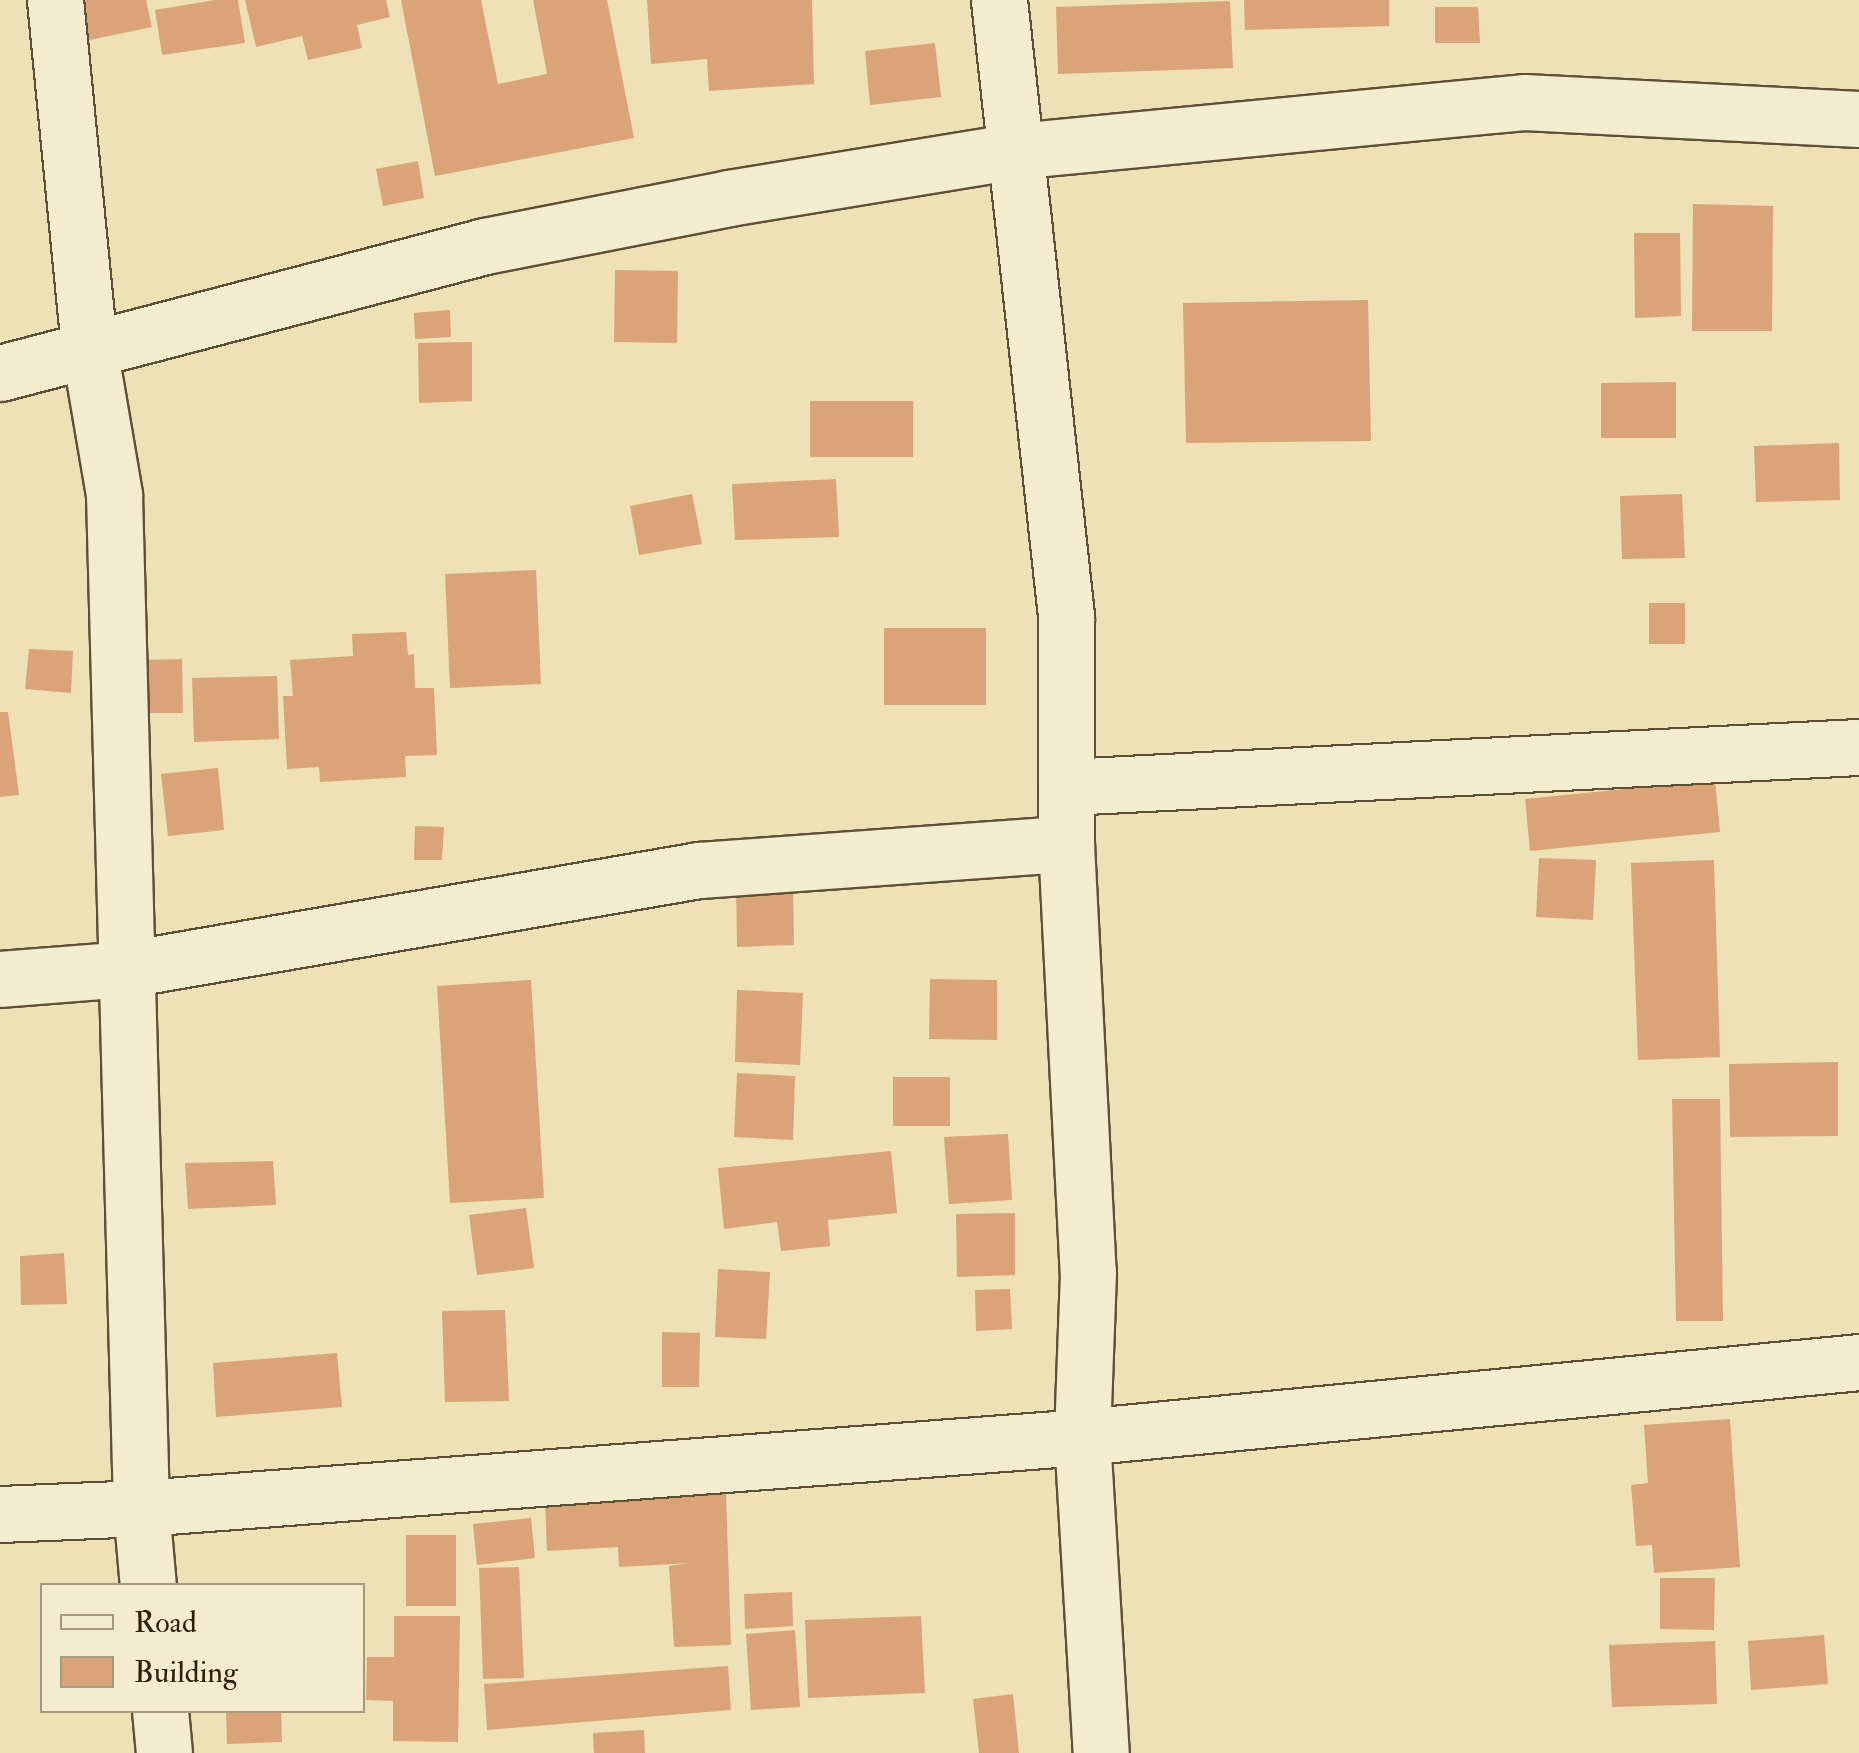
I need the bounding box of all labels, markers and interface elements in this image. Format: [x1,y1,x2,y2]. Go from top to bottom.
legend [40,1583,365,1713]
text: Road [134,1604,197,1641]
text: Building [134,1654,238,1691]

